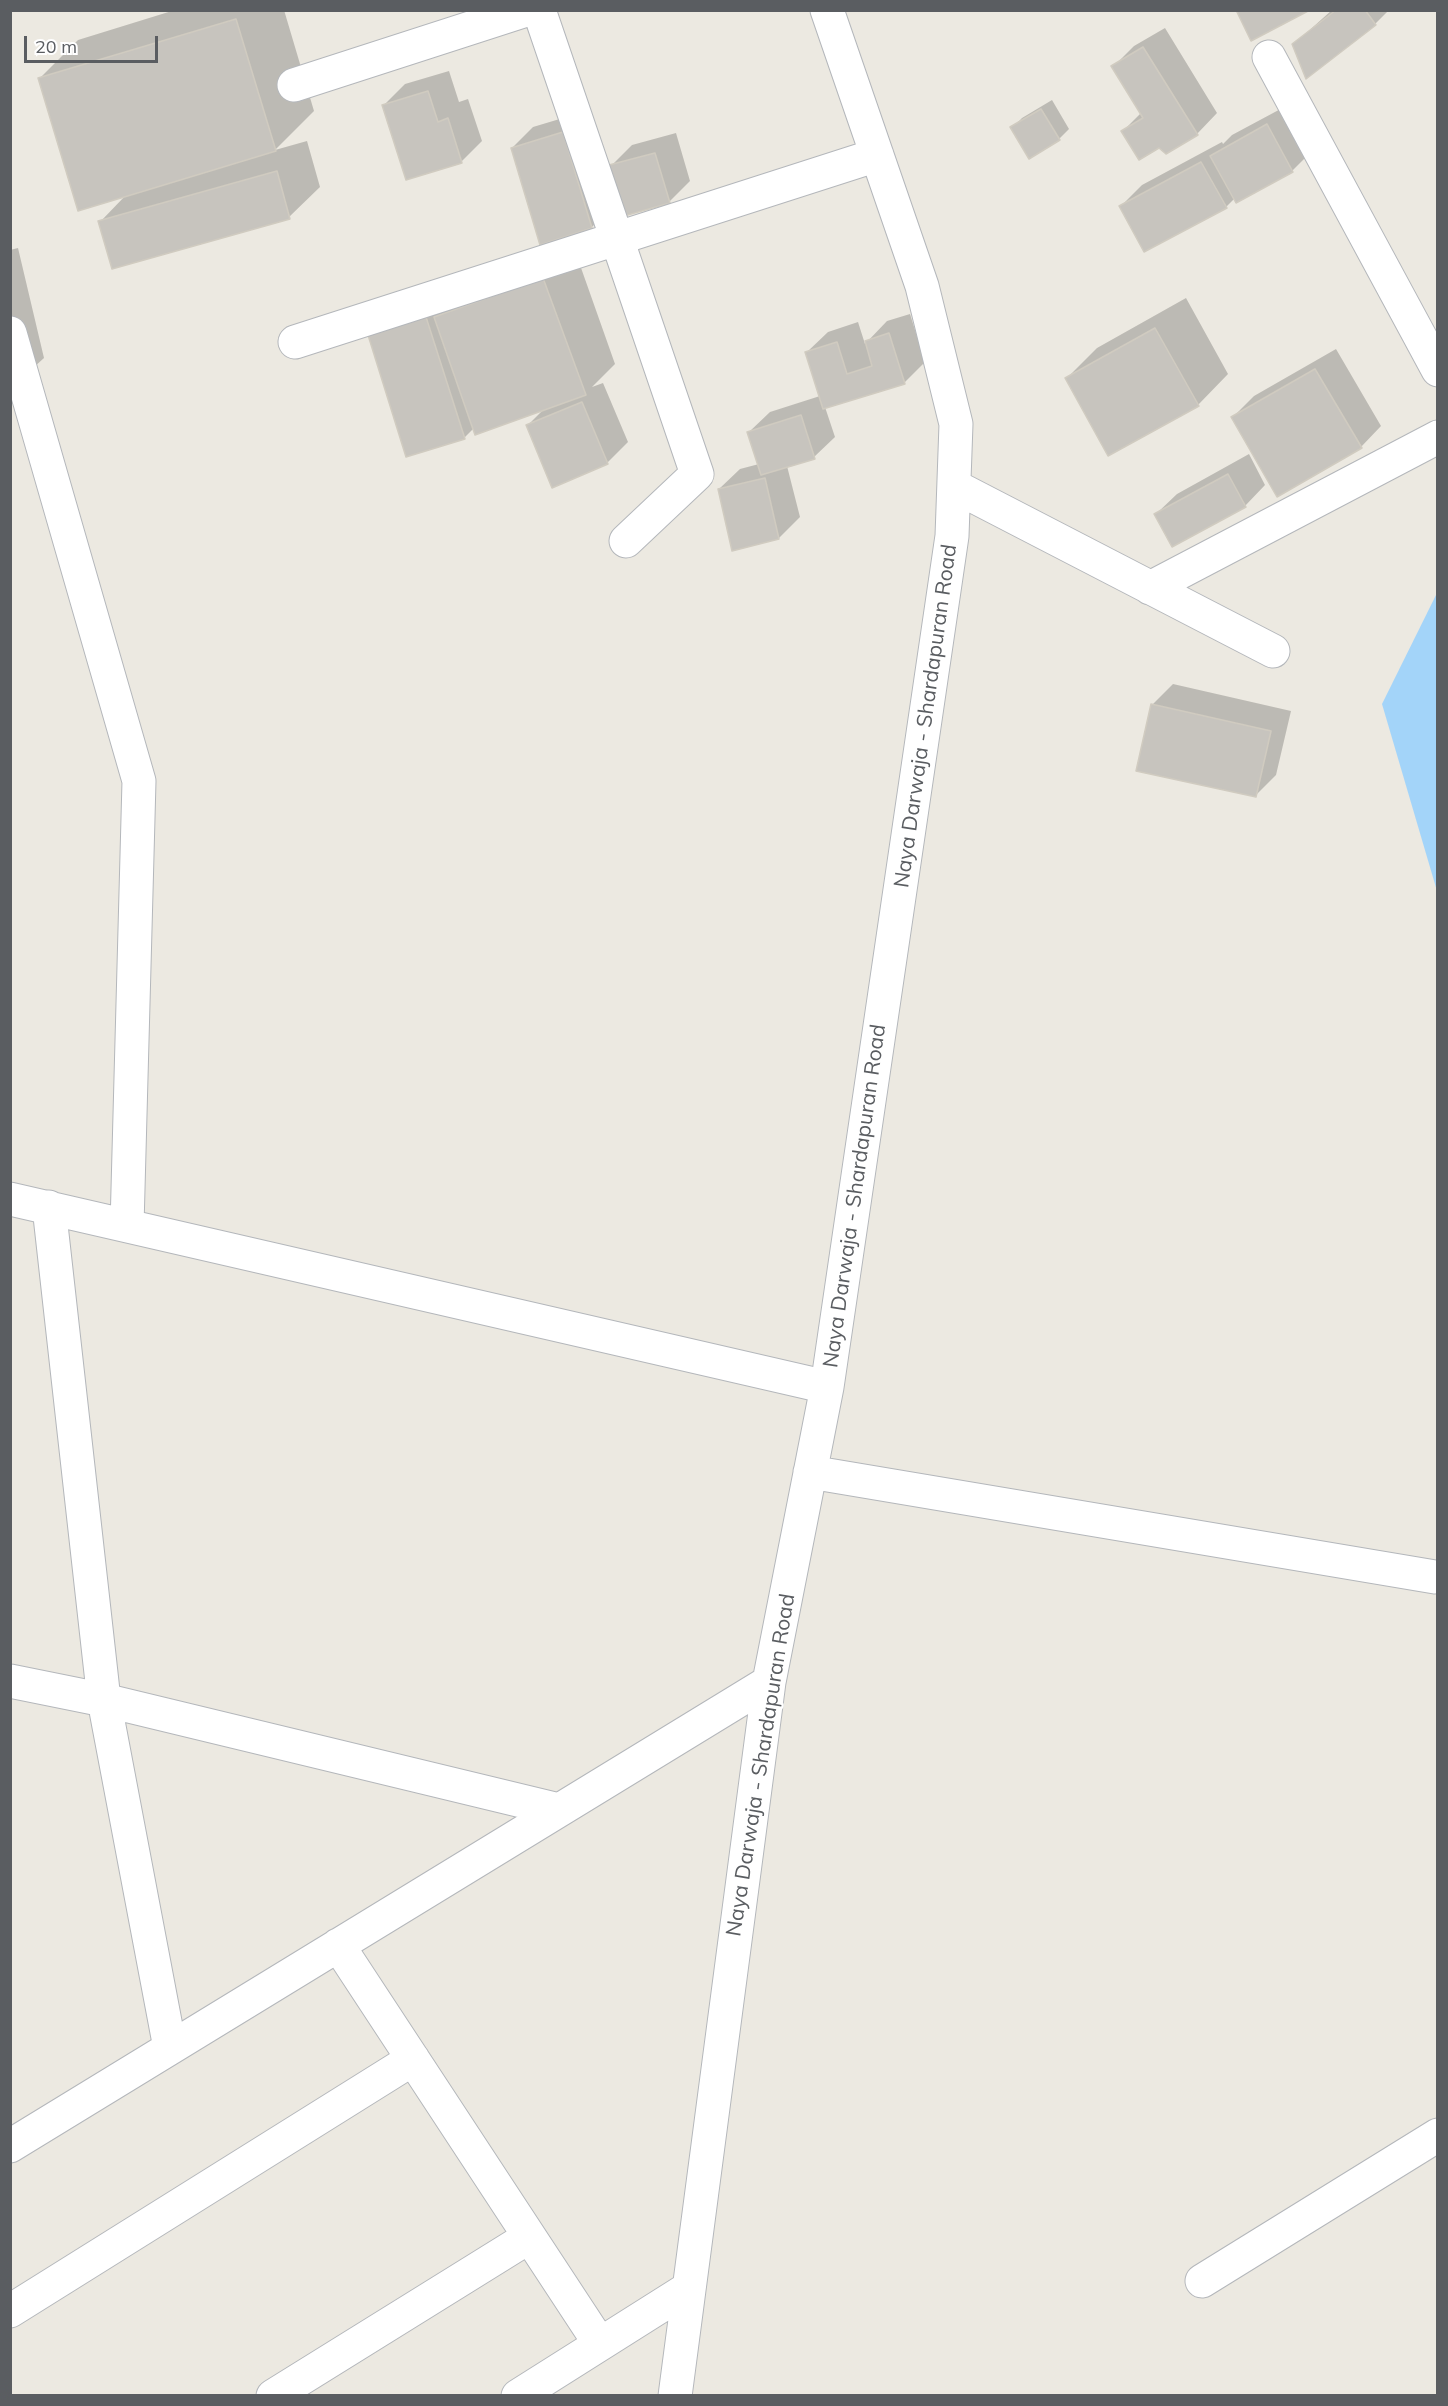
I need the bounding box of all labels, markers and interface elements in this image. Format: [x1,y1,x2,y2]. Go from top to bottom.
scale bar [27,24,160,62]
text: 20 m [35,35,77,58]
street label: Naya Darwaja - Shardapuran Road [889,543,963,889]
street label: Naya Darwaja - Shardapuran Road [818,1023,892,1369]
street label: Naya Darwaja - Shardapuran Road [721,1592,801,1938]

